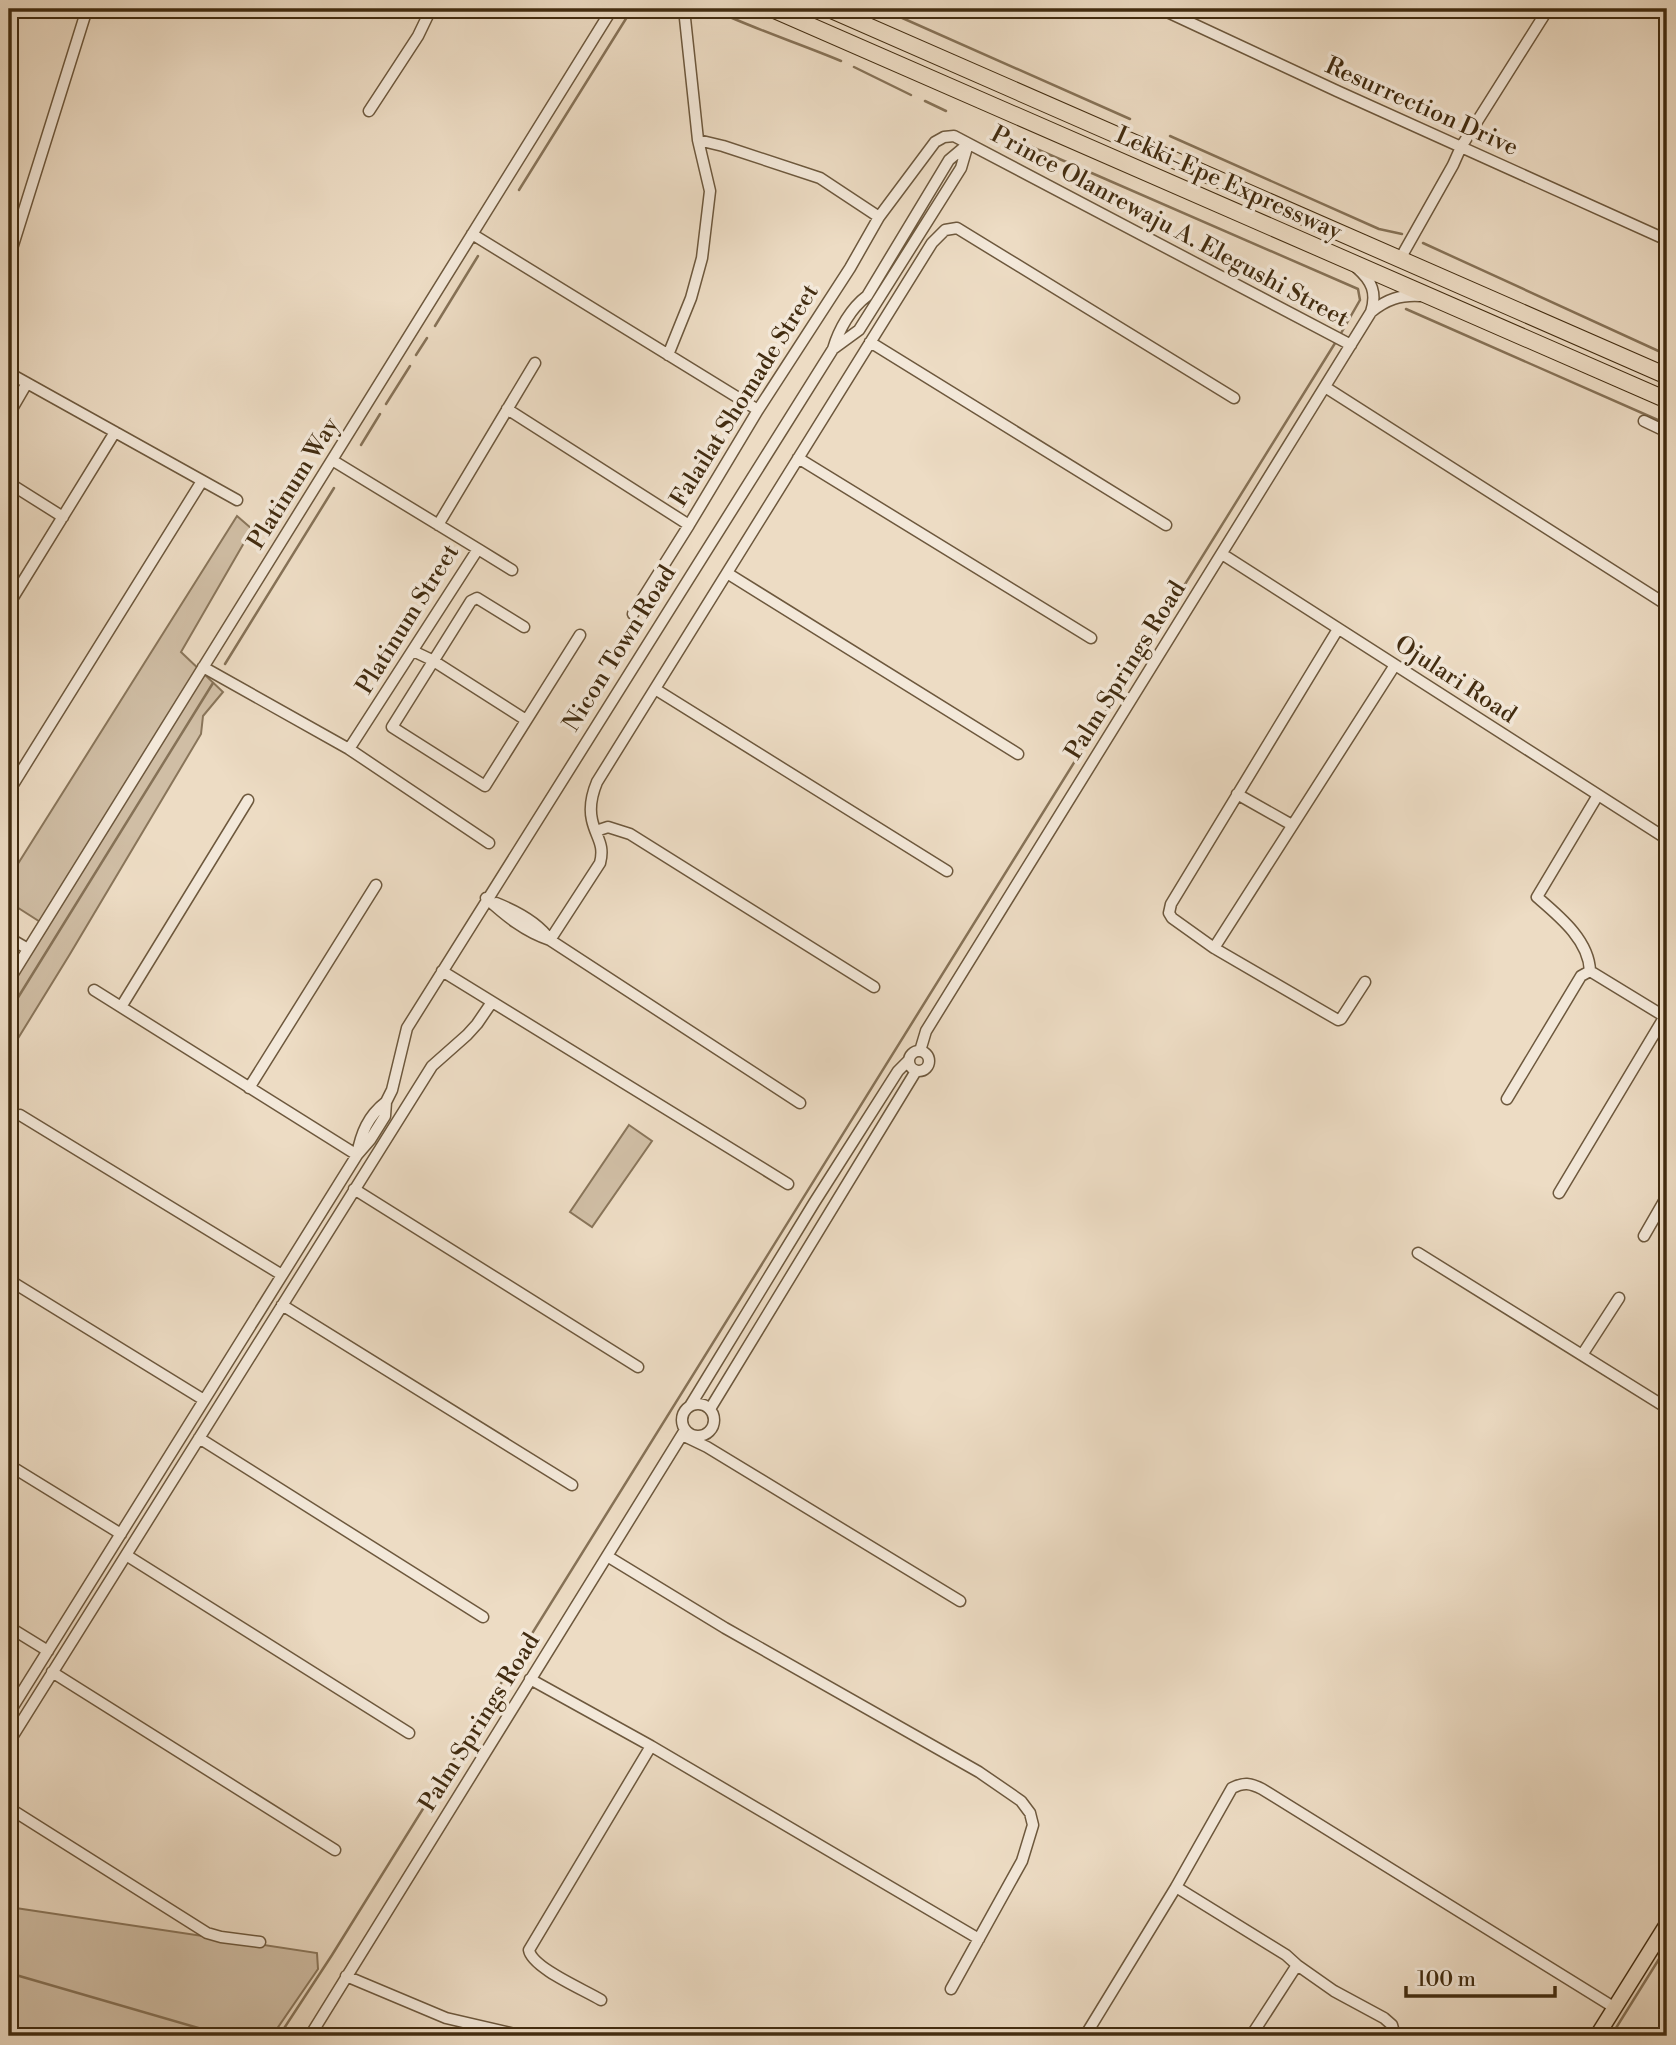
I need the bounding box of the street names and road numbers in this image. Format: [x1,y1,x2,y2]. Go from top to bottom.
street label: Resurrection Drive [1320,51,1523,163]
street label: Prince Olanrewaju A. Elegushi Street [986,120,1354,334]
street label: Lekki-Epe Expressway [1111,120,1347,248]
street label: Falailat Shomade Street [664,278,826,512]
street label: Platinum Way [241,412,346,555]
street label: Platinum Street [350,539,466,700]
street label: Nicon Town Road [557,560,683,737]
street label: Palm Springs Road [1059,575,1193,765]
street label: Ojulari Road [1389,629,1522,730]
street label: Palm Springs Road [413,1627,547,1817]

